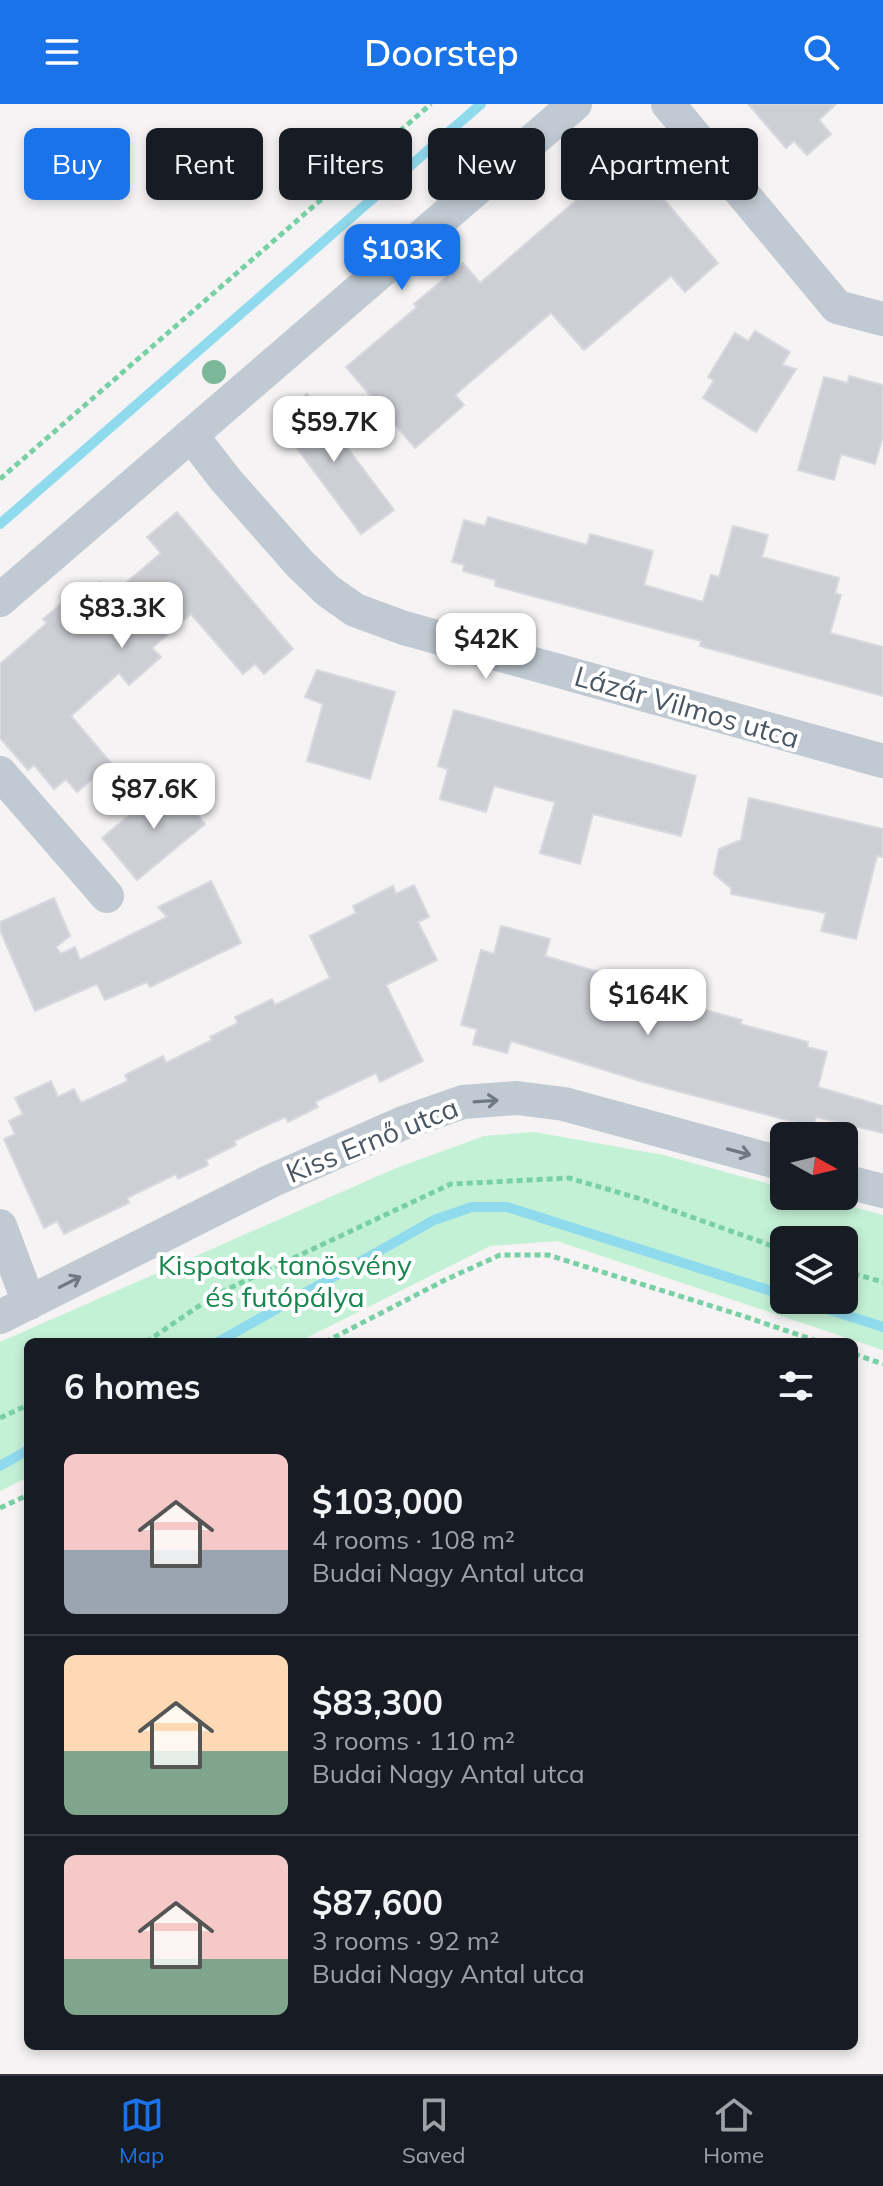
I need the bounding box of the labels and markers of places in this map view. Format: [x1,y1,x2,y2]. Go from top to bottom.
pin: $103K [346,224,458,292]
pin: $59.7K [269,396,399,464]
pin: $83.3K [57,582,187,650]
pin: $42K [439,613,533,681]
pin: $87.6K [89,763,219,831]
pin: $164K [592,969,704,1037]

